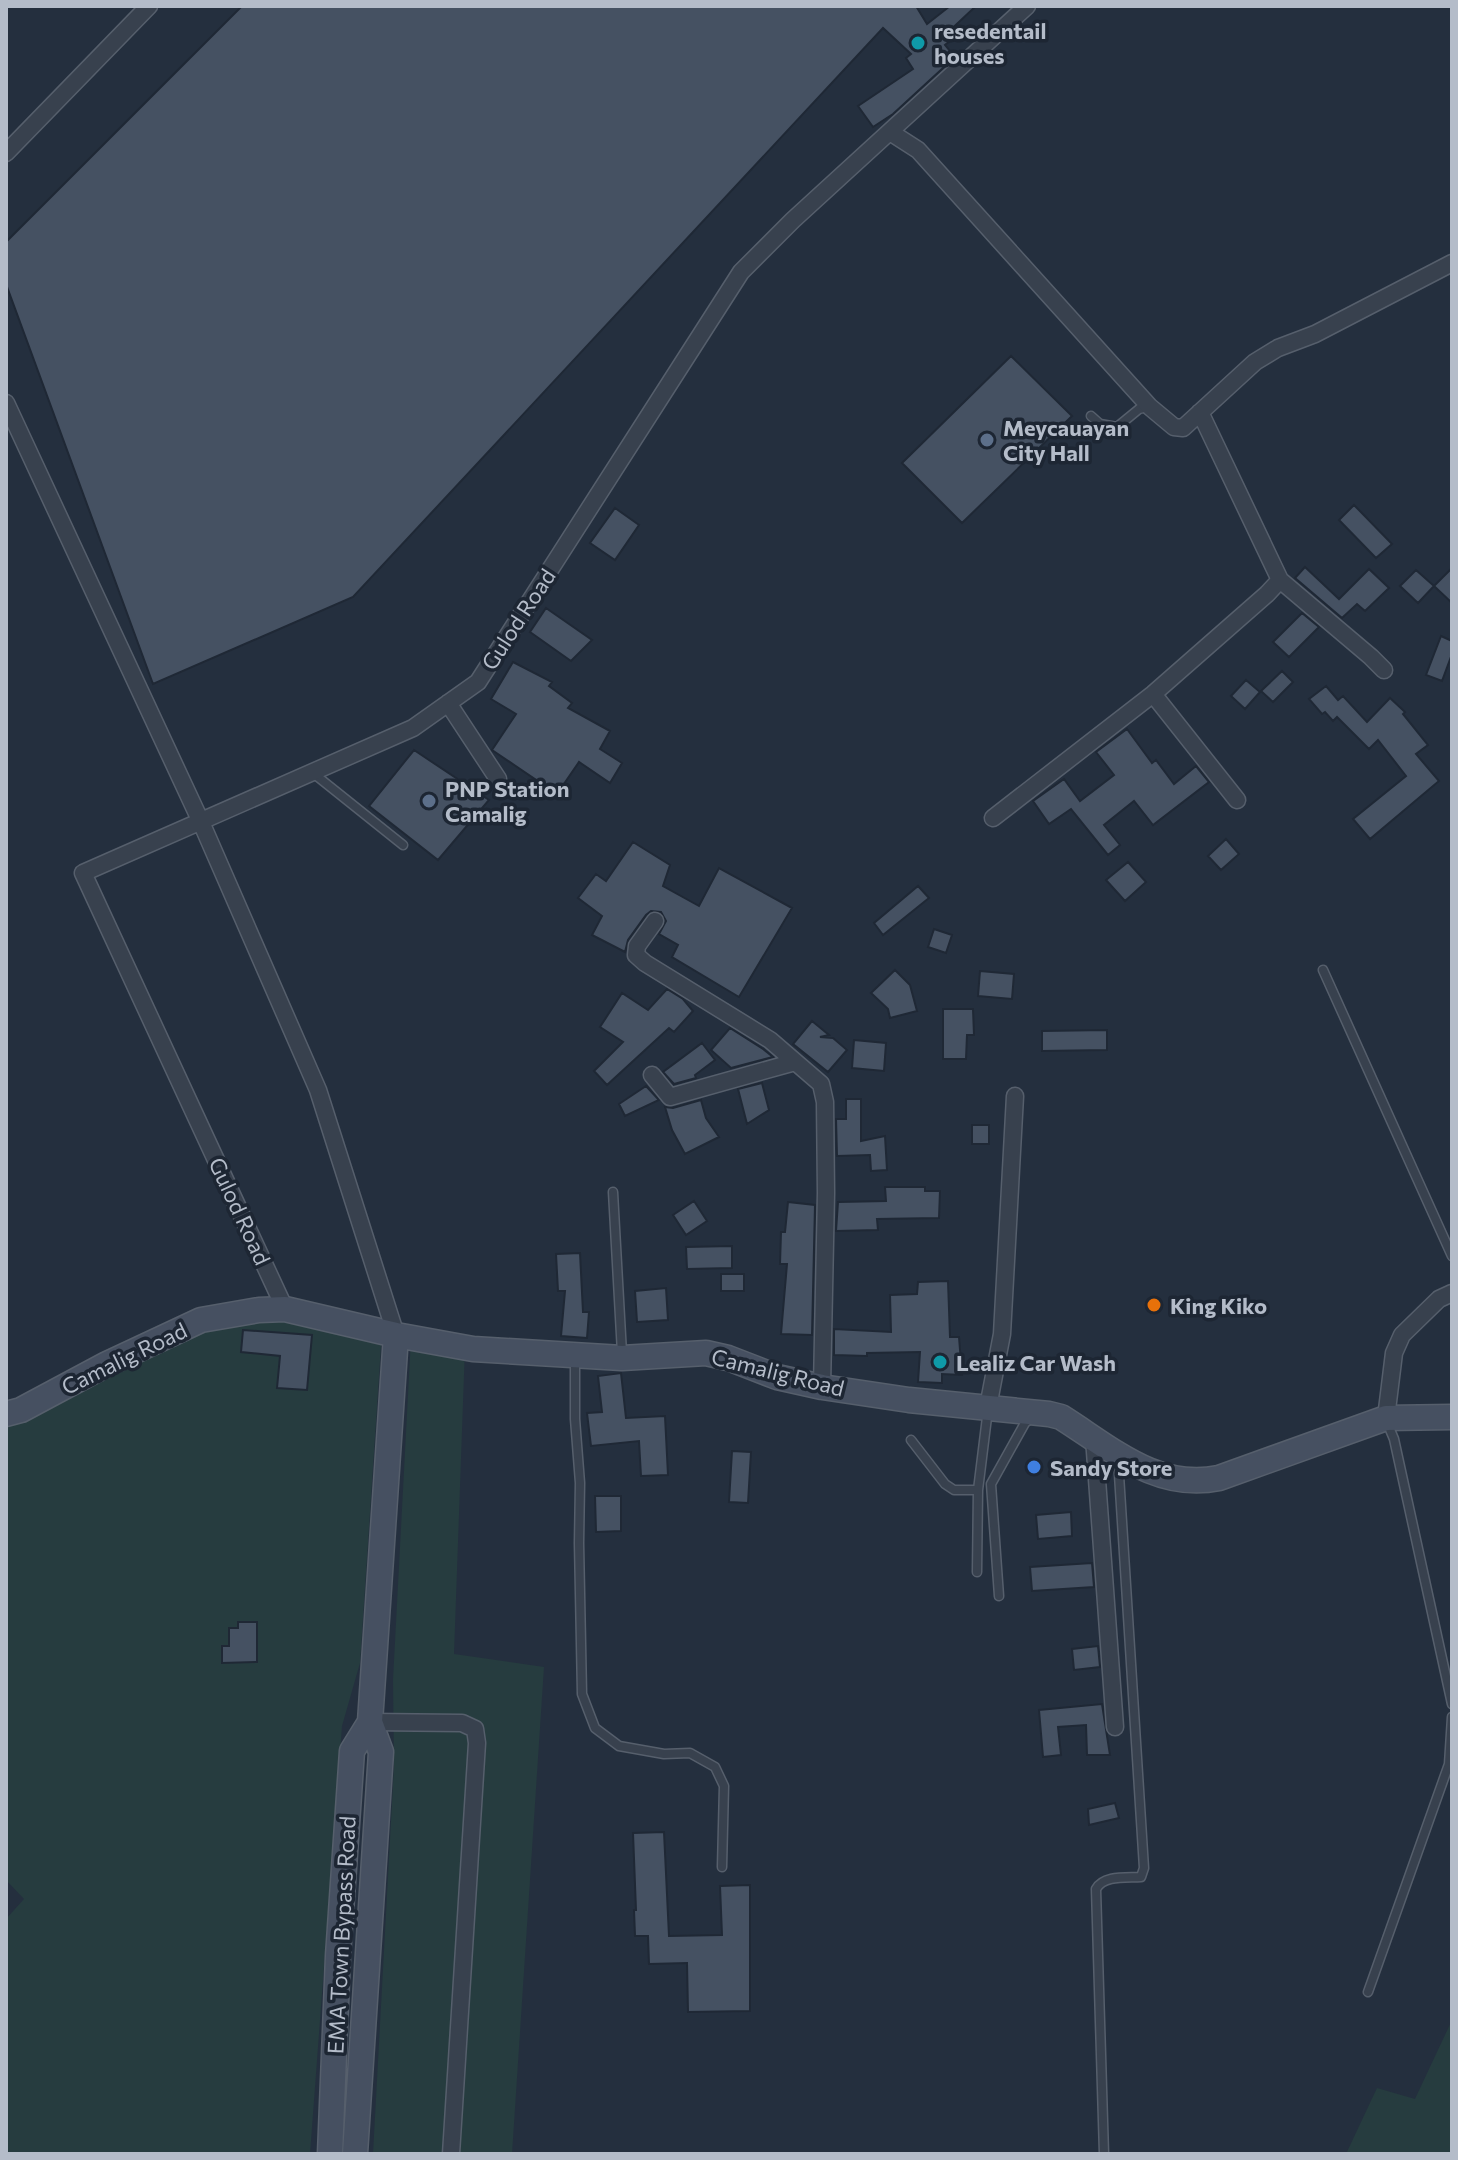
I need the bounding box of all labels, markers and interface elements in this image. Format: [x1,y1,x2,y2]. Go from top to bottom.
place label: resedentail houses [934,17,1046,69]
marker: resedentail houses [909,34,927,52]
place label: Meycauayan City Hall [1003,414,1129,466]
marker: Meycauayan City Hall [978,431,996,449]
street label: Gulod Road [475,563,561,675]
place label: PNP Station Camalig [445,775,569,827]
marker: PNP Station Camalig [420,792,438,810]
street label: Gulod Road [203,1153,277,1269]
place label: King Kiko [1170,1292,1267,1319]
marker: King Kiko [1145,1296,1163,1314]
street label: Camalig Road [57,1316,191,1400]
street label: Camalig Road [709,1342,847,1402]
place label: Lealiz Car Wash [956,1349,1116,1376]
marker: Lealiz Car Wash [931,1353,949,1371]
place label: Sandy Store [1050,1454,1172,1481]
marker: Sandy Store [1025,1458,1043,1476]
street label: EMA Town Bypass Road [321,1815,361,2055]

